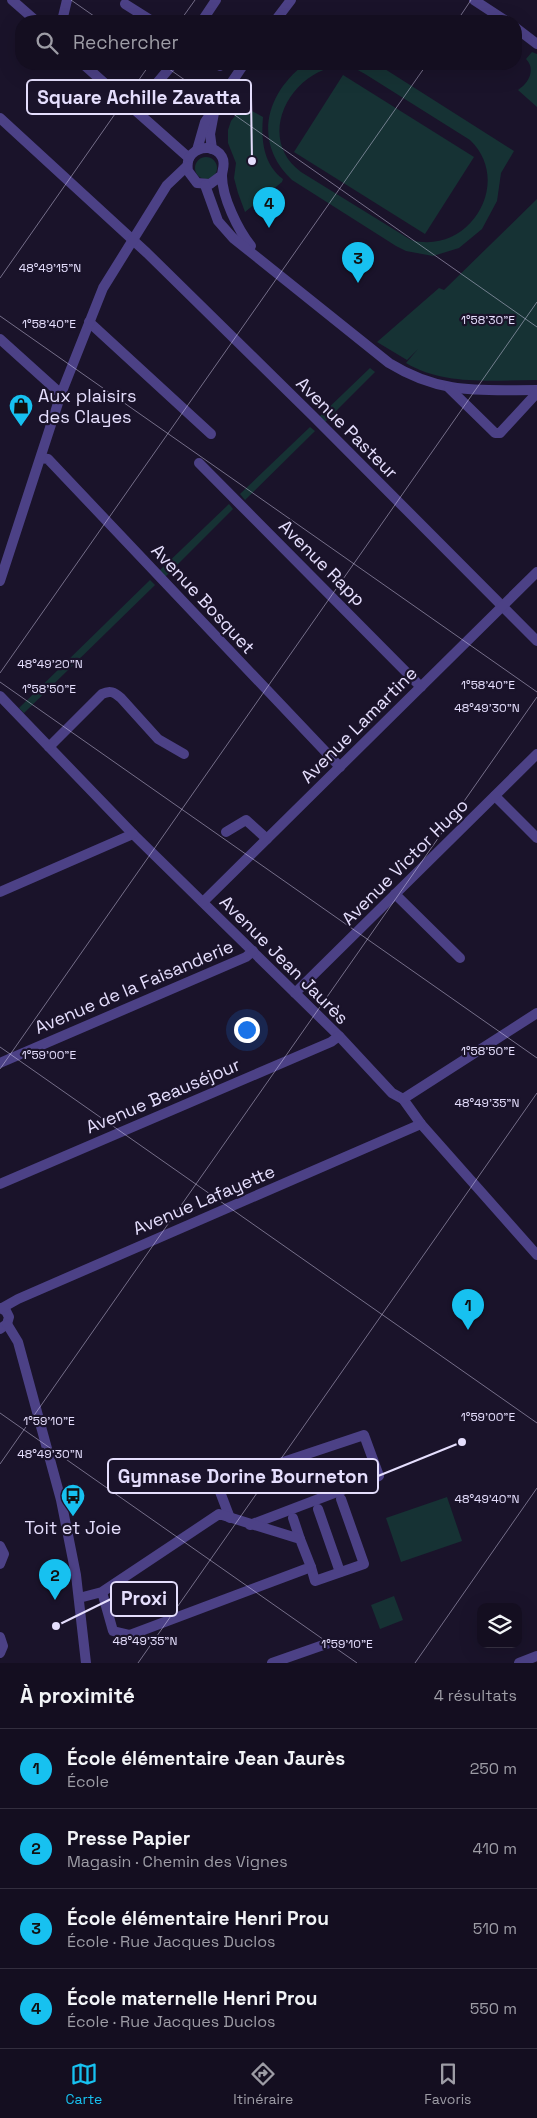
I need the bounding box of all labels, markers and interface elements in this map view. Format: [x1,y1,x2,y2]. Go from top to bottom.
search box [15,15,522,70]
icon: search [33,29,61,57]
text: Rechercher [73,30,179,55]
callout: Square Achille Zavatta [27,80,251,114]
text: Square Achille Zavatta [37,85,241,110]
pin: 4 [253,187,285,228]
pin: 3 [342,242,374,283]
text: 48°49'15"N [19,260,81,276]
text: 1°58'30"E [461,312,515,328]
text: 1°58'40"E [22,316,76,332]
street label: Avenue Pasteur [292,372,403,484]
place label: Aux plaisirs des Clayes [38,384,136,428]
shop icon: Aux plaisirs des Clayes [8,393,34,427]
street label: Avenue Rapp [274,515,370,611]
street label: Avenue Bosquet [147,539,260,658]
text: 48°49'20"N [17,656,83,672]
street label: Avenue Lamartine [296,662,422,788]
text: 1°58'40"E [461,677,515,693]
text: 1°58'50"E [22,681,76,697]
text: 48°49'30"N [454,700,520,716]
street label: Avenue Victor Hugo [336,793,473,930]
street label: Avenue Jean Jaurès [215,890,354,1029]
street label: Avenue de la Faisanderie [31,934,237,1039]
your location [234,1017,260,1043]
text: 1°58'50"E [461,1043,515,1059]
text: 1°59'00"E [22,1047,76,1063]
street label: Avenue Beauséjour [82,1053,244,1138]
text: 48°49'35"N [455,1095,519,1111]
street label: Avenue Lafayette [129,1159,278,1240]
pin: 1 [452,1289,484,1330]
text: 1°59'00"E [461,1409,515,1425]
text: 1°59'10"E [23,1413,75,1429]
text: 48°49'30"N [17,1446,83,1462]
callout: Gymnase Dorine Bourneton [108,1459,378,1493]
text: Gymnase Dorine Bourneton [118,1464,368,1489]
bus stop icon: Toit et Joie [60,1483,86,1517]
text: 48°49'40"N [454,1491,520,1507]
place label: Toit et Joie [25,1516,121,1539]
pin: 2 [39,1559,71,1600]
callout: Proxi [111,1582,177,1616]
text: Proxi [121,1586,167,1611]
map controls [477,1603,522,1648]
button: layers [477,1603,522,1648]
text: 48°49'35"N [113,1633,177,1649]
text: 1°59'10"E [321,1636,373,1652]
text: À proximité [20,1682,135,1709]
text: 4 résultats [434,1685,517,1706]
text: École élémentaire Jean Jaurès [67,1746,345,1771]
text: 1 [32,1758,40,1779]
text: 250 m [470,1758,517,1779]
text: École [67,1771,109,1792]
text: Presse Papier [67,1826,190,1851]
text: 2 [31,1838,41,1859]
text: 410 m [473,1838,517,1859]
text: Magasin · Chemin des Vignes [67,1851,288,1872]
text: École élémentaire Henri Prou [67,1906,329,1931]
text: 3 [31,1918,41,1939]
text: 510 m [473,1918,517,1939]
text: École · Rue Jacques Duclos [67,1931,276,1952]
text: École maternelle Henri Prou [67,1986,318,2011]
text: 4 [31,1998,41,2019]
text: 550 m [470,1998,517,2019]
text: École · Rue Jacques Duclos [67,2011,276,2032]
tab: Carte [66,2060,102,2108]
tab: Itinéraire [233,2060,293,2108]
tab: Favoris [424,2060,471,2108]

